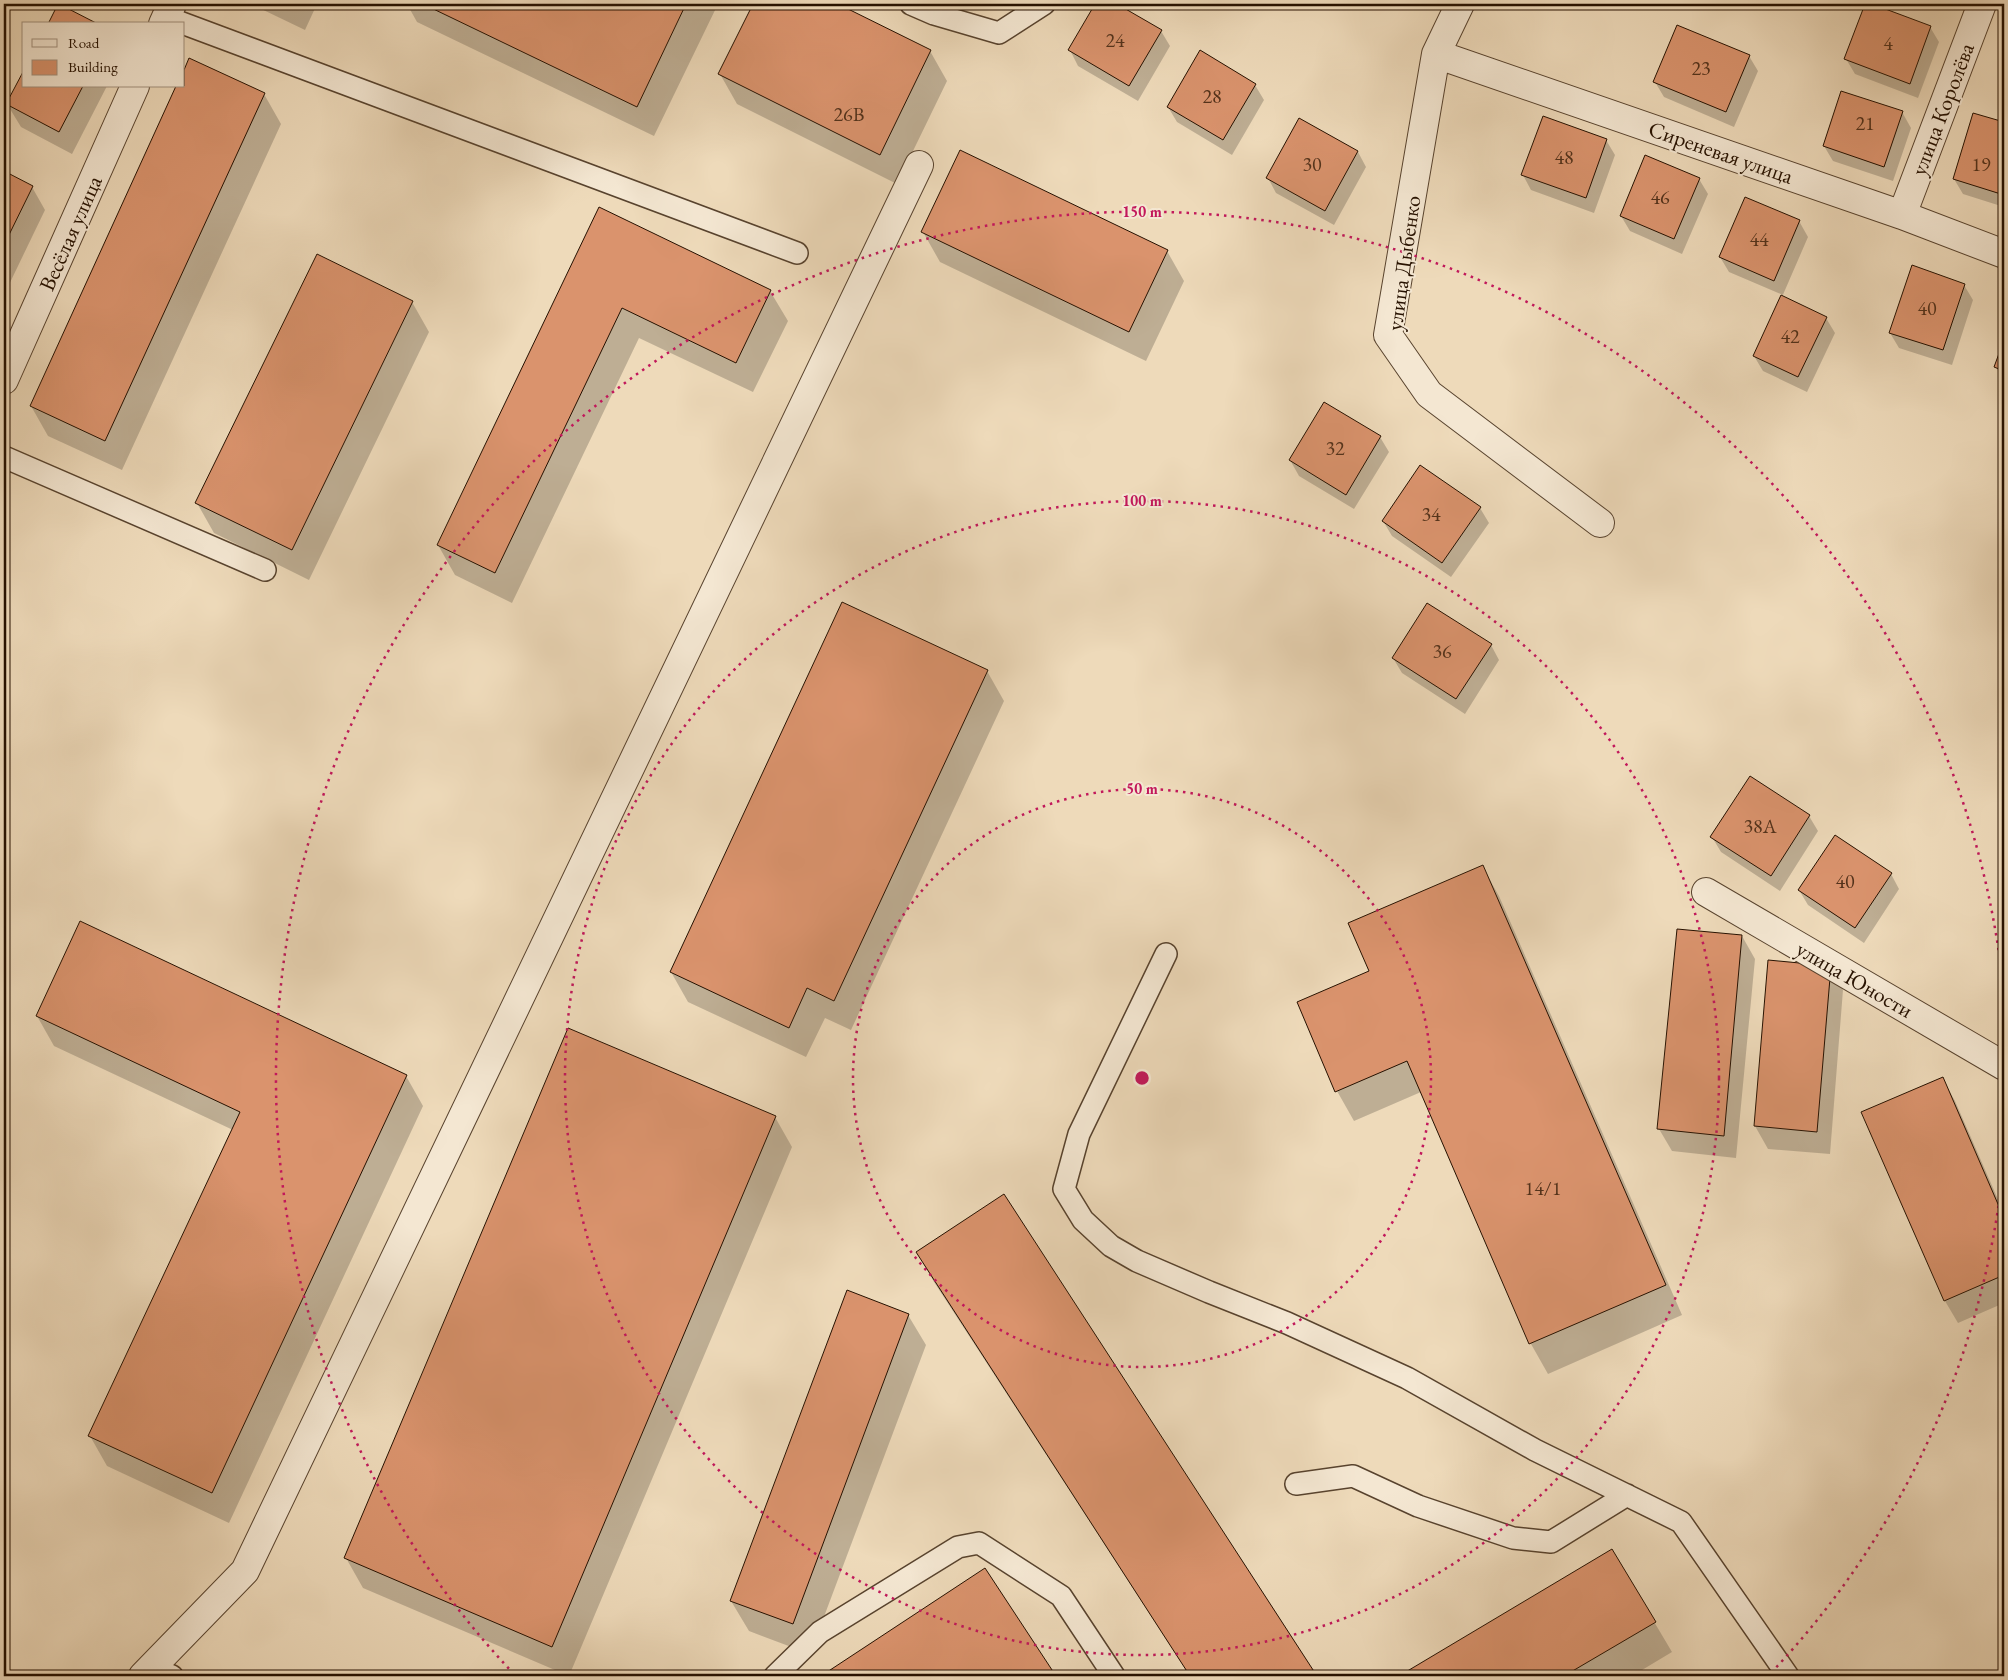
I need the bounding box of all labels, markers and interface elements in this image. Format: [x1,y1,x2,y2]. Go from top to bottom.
legend [22,22,185,88]
house number: 24 [1105,27,1125,53]
house number: 4 [1883,30,1893,56]
text: Road [68,33,100,52]
street label: улица Королёва [1904,39,1981,180]
house number: 23 [1691,55,1711,81]
text: Building [68,57,118,76]
house number: 28 [1202,83,1222,109]
house number: 26В [834,101,864,127]
house number: 21 [1855,110,1875,136]
street label: Сиреневая улица [1645,114,1797,191]
house number: 48 [1554,144,1574,170]
house number: 30 [1302,151,1322,177]
house number: 19 [1971,151,1991,177]
street label: Весёлая улица [32,171,109,295]
house number: 46 [1650,184,1670,210]
street label: улица Дыбенко [1380,194,1427,332]
text: 150 m [1122,202,1162,221]
house number: 44 [1749,226,1769,252]
house number: 40 [1917,295,1937,321]
house number: 42 [1780,323,1800,349]
house number: 32 [1325,435,1345,461]
text: 100 m [1122,491,1162,510]
house number: 34 [1421,501,1441,527]
house number: 36 [1432,638,1452,664]
text: 50 m [1126,779,1158,798]
house number: 38А [1743,813,1777,839]
house number: 40 [1835,868,1855,894]
street label: улица Юности [1791,934,1919,1025]
centre of rings [1133,1069,1151,1087]
house number: 14/1 [1525,1175,1561,1201]

